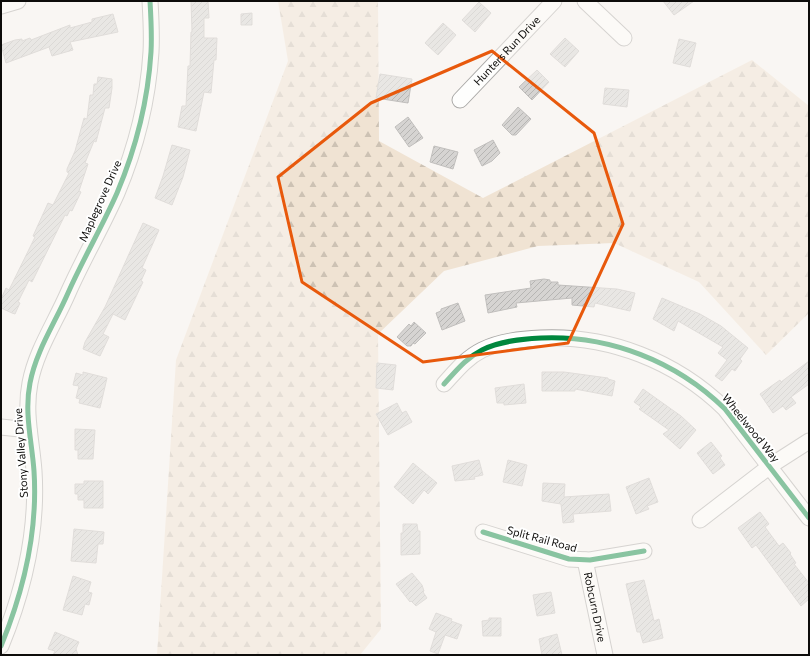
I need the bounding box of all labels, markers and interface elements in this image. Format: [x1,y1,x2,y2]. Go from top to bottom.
street label: Hunters Run Drive [470,13,543,88]
street label: Maplegrove Drive [76,158,123,244]
street label: Wheelwood Way [720,391,783,465]
street label: Stony Valley Drive [11,408,30,498]
street label: Split Rail Road [506,523,578,554]
street label: Robcurn Drive [582,571,609,643]

